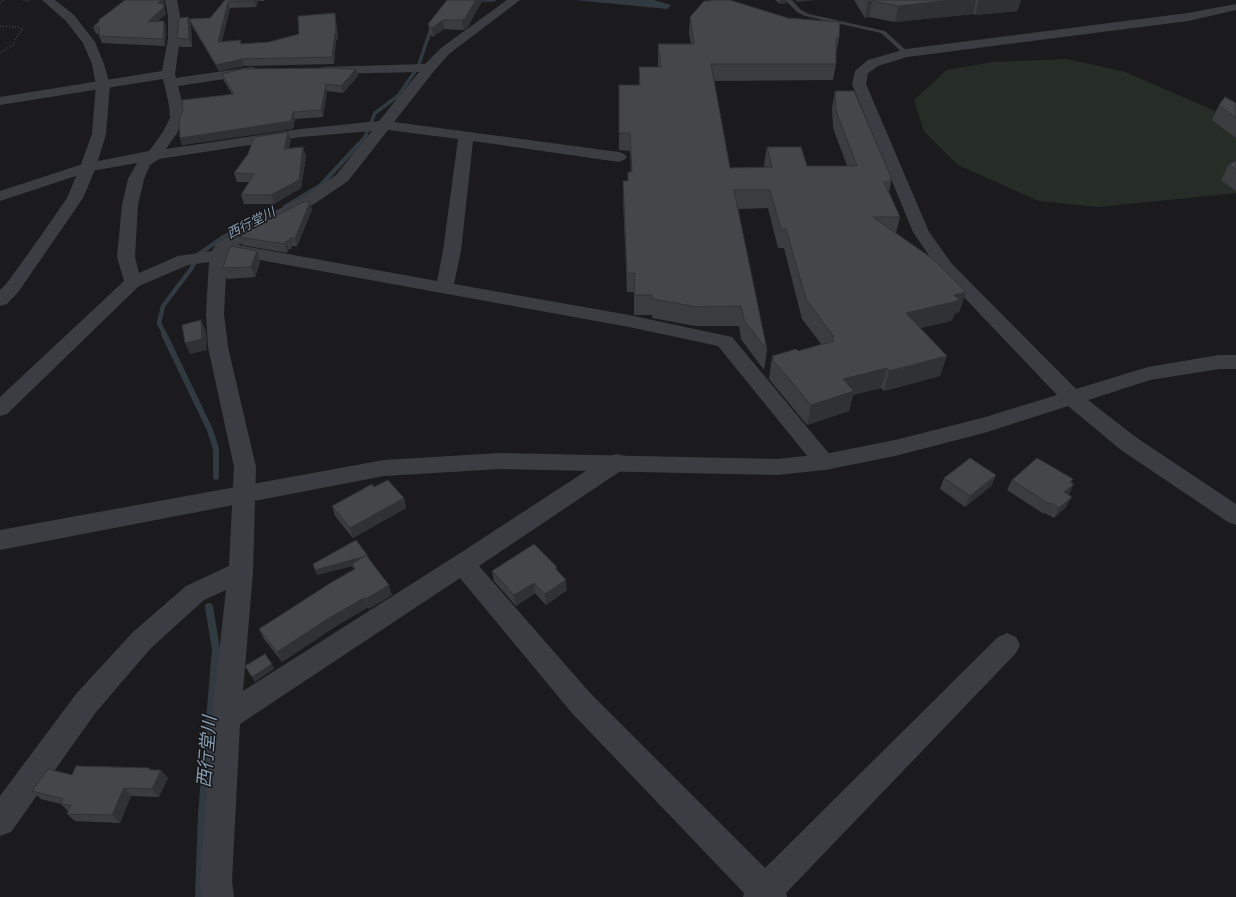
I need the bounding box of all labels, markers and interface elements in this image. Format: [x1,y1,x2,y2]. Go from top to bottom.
water label: 西行堂川 [224,204,278,242]
water label: 西行堂川 [193,715,221,789]

